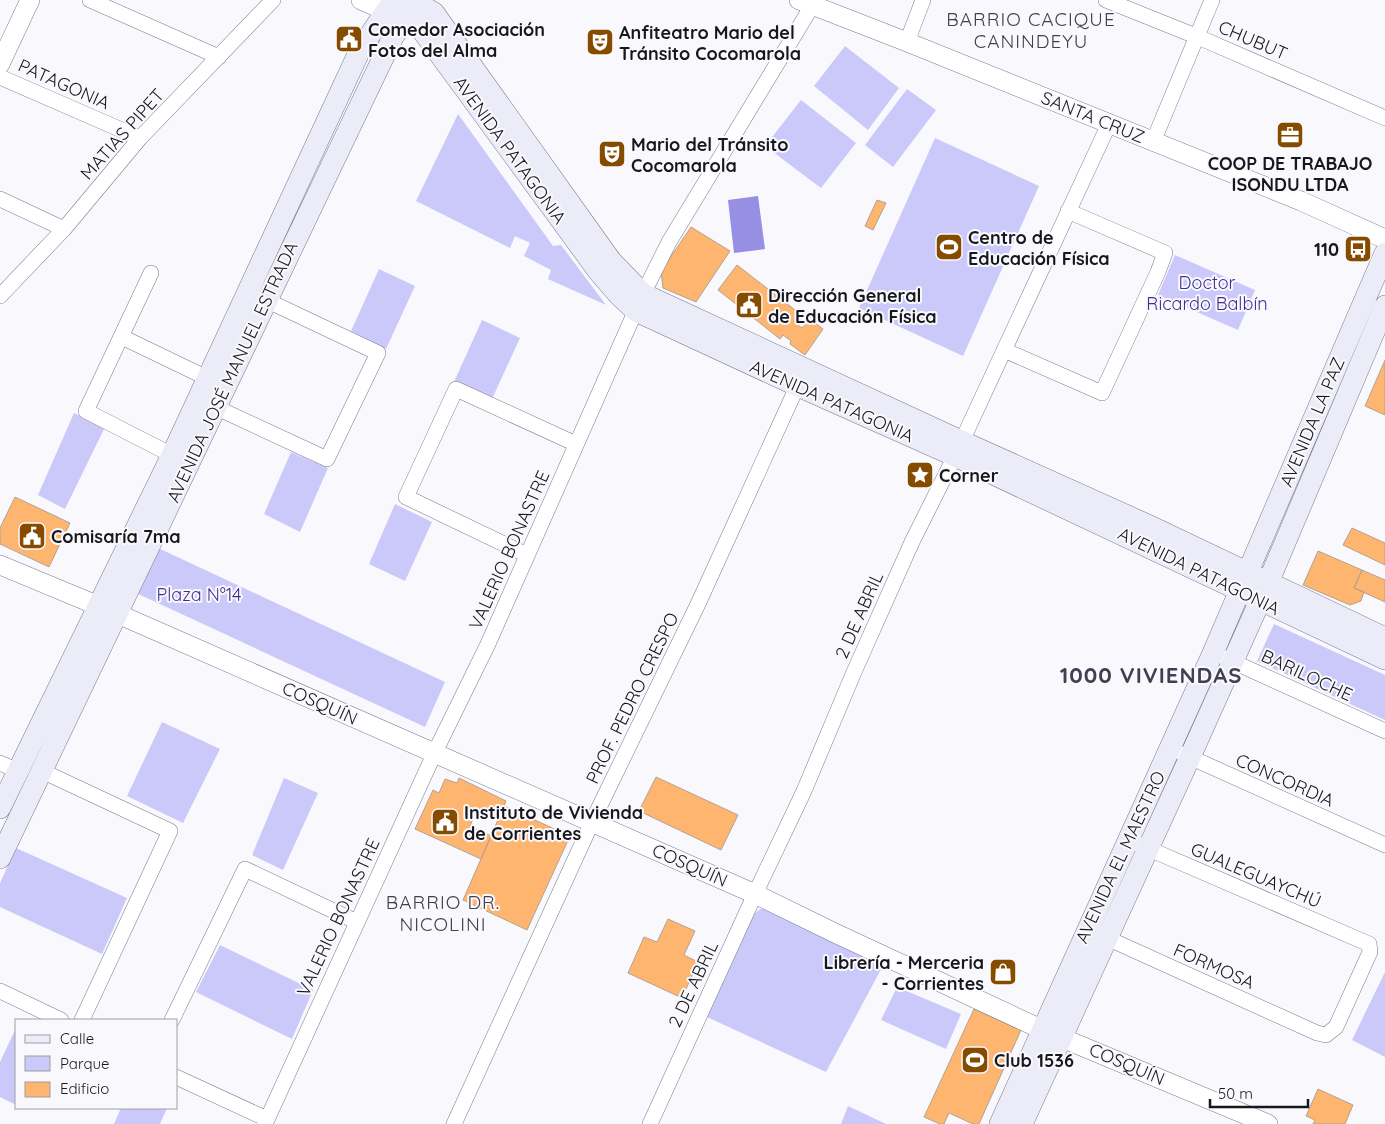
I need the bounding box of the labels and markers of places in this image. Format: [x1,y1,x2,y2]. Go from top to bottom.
place label: Comedor Asociación Fotos del Alma [368,18,545,62]
place label: Anfiteatro Mario del Tránsito Cocomarola [619,21,801,65]
public building icon: Comedor Asociación Fotos del Alma [334,24,364,54]
theatre icon: Anfiteatro Mario del Tránsito Cocomarola [585,27,615,57]
office icon: COOP DE TRABAJO ISONDU LTDA [1275,120,1305,150]
place label: Mario del Tránsito Cocomarola [631,133,788,177]
theatre icon: Mario del Tránsito Cocomarola [597,139,627,169]
place label: COOP DE TRABAJO ISONDU LTDA [1208,152,1372,196]
place label: Centro de Educación Física [968,226,1110,270]
sports icon: Centro de Educación Física [934,232,964,262]
bus stop icon: 110 [1343,234,1373,264]
place label: 110 [1314,238,1339,261]
place label: Dirección General de Educación Física [768,284,937,328]
public building icon: Dirección General de Educación Física [734,290,764,320]
place icon: Corner [905,460,935,490]
place label: Corner [939,464,999,487]
public building icon: Comisaría 7ma [17,521,47,551]
place label: Comisaría 7ma [51,525,181,548]
place label: Instituto de Vivienda de Corrientes [464,801,643,845]
public building icon: Instituto de Vivienda de Corrientes [430,807,460,837]
place label: Librería - Merceria - Corrientes [824,951,984,995]
shop icon: Librería - Merceria - Corrientes [988,957,1018,987]
sports icon: Club 1536 [960,1045,990,1075]
place label: Club 1536 [994,1049,1074,1072]

